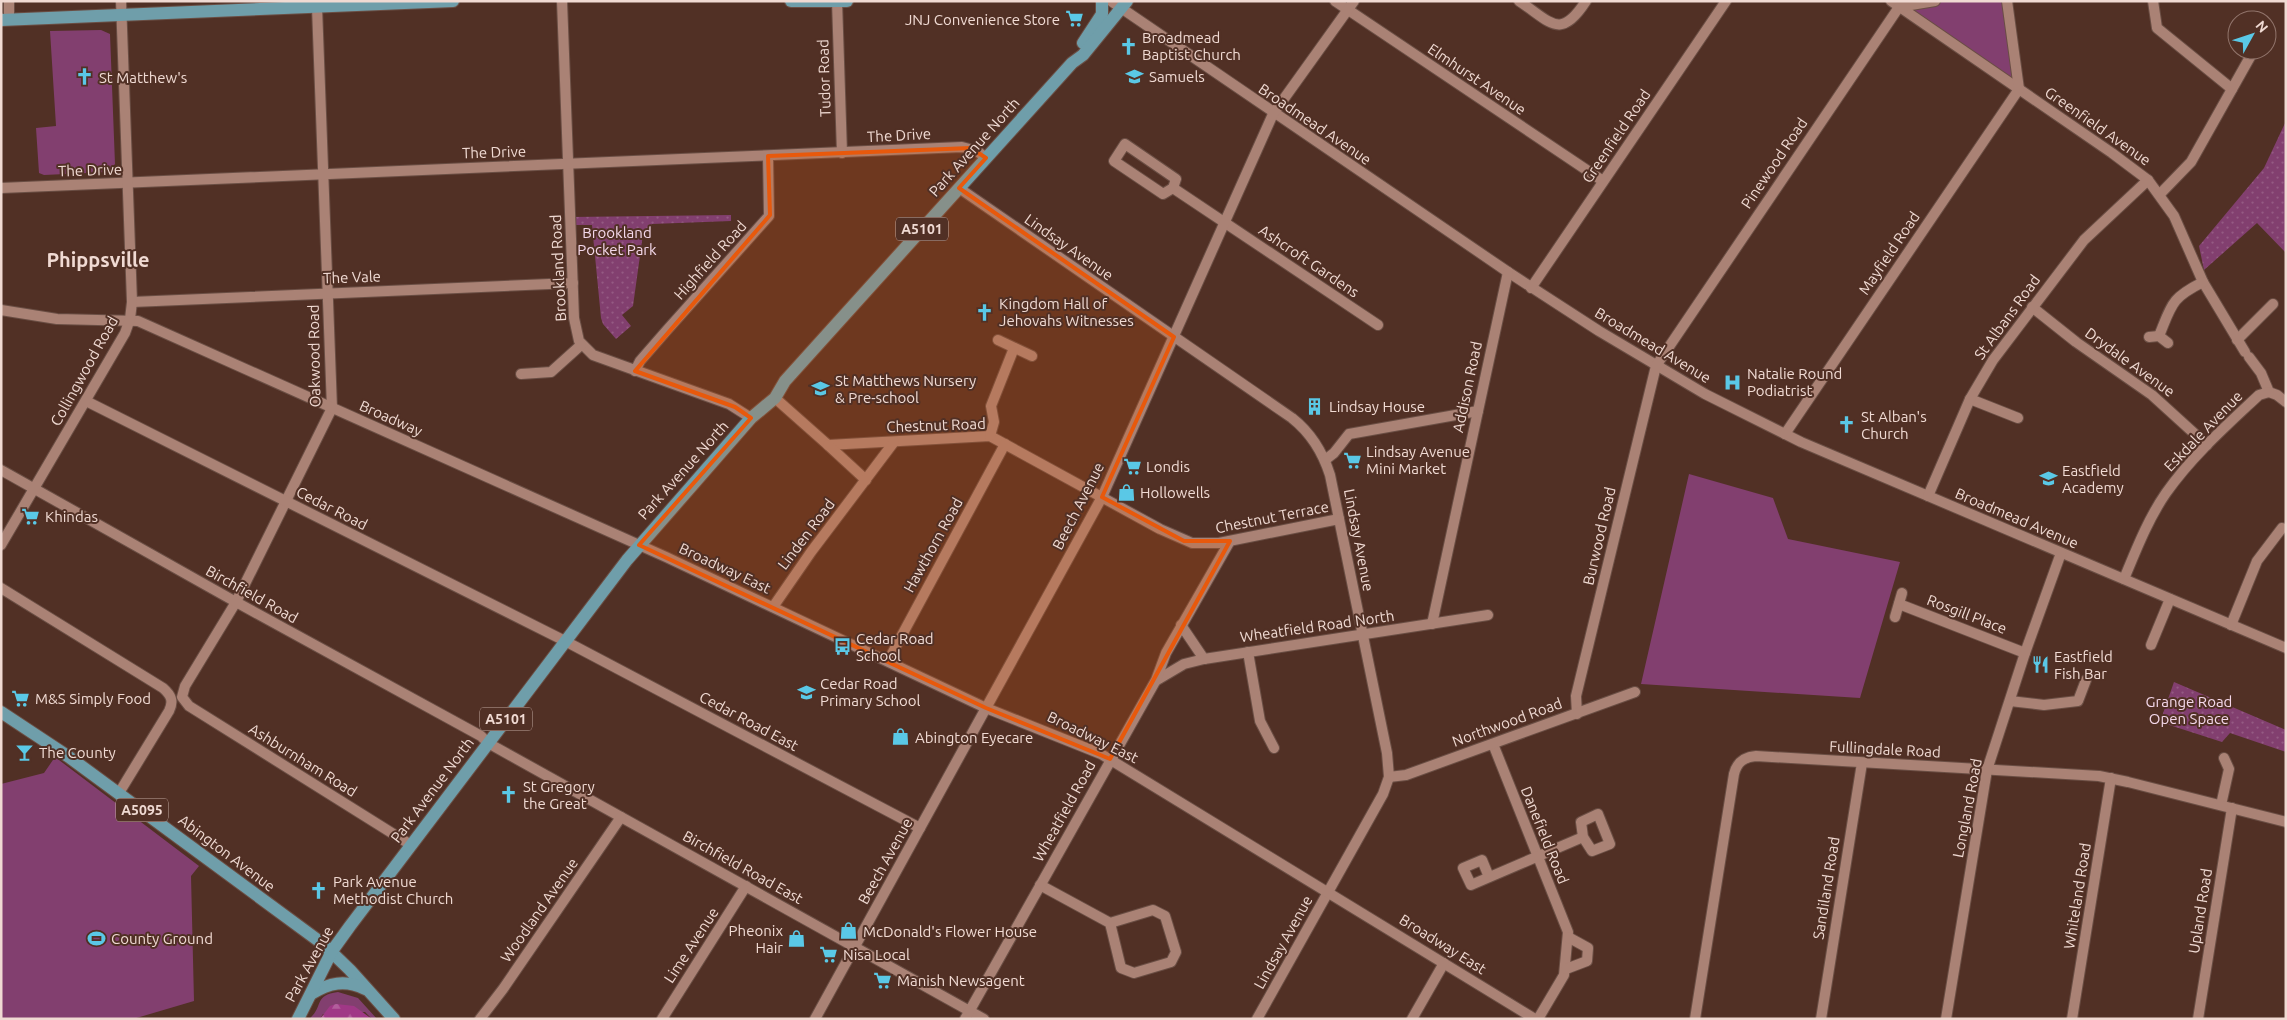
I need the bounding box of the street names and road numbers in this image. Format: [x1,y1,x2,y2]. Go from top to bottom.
street label: Tudor Road [814,39,834,117]
street label: Elmhurst Avenue [1425,40,1529,118]
street label: Broadmead Avenue [1255,80,1375,168]
street label: Greenfield Avenue [2042,83,2154,169]
street label: Greenfield Road [1578,86,1654,186]
street label: Park Avenue North [925,94,1023,200]
street label: Pinewood Road [1737,115,1811,211]
street label: The Drive [867,125,931,145]
street label: The Drive [462,142,526,162]
street label: The Drive [58,160,122,180]
street label: Mayfield Road [1855,208,1923,298]
street label: Lindsay Avenue [1022,210,1116,284]
street label: Brookland Road [547,214,569,322]
street label: Highfield Road [670,217,750,303]
road number: A5101 [896,218,948,240]
street label: Ashcroft Gardens [1256,221,1362,301]
street label: The Vale [323,267,381,287]
street label: St Albans Road [1971,271,2043,363]
street label: Oakwood Road [305,304,323,408]
street label: Broadmead Avenue [1592,304,1714,386]
street label: Collingwood Road [47,313,121,429]
street label: Drydale Avenue [2082,324,2178,400]
street label: Addison Road [1449,340,1485,434]
street label: Eskdale Avenue [2160,387,2246,475]
street label: Broadway [357,397,425,439]
street label: Chestnut Road [886,415,986,435]
street label: Park Avenue North [634,417,732,523]
street label: Beech Avenue [1049,460,1107,552]
street label: Cedar Road [294,483,370,533]
street label: Broadmead Avenue [1953,484,2081,552]
street label: Burwood Road [1579,485,1619,587]
street label: Lindsay Avenue [1341,487,1377,593]
street label: Hawthorn Road [900,495,966,595]
street label: Linden Road [774,496,838,572]
street label: Chestnut Terrace [1214,498,1330,536]
street label: Broadway East [677,539,774,597]
street label: Birchfield Road [203,562,301,626]
street label: Rosgill Place [1925,591,2009,637]
street label: Wheatfield Road North [1239,607,1395,645]
street label: Cedar Road East [697,688,801,754]
street label: Northwood Road [1450,694,1564,750]
road number: A5101 [480,708,532,731]
street label: Broadway East [1045,708,1141,766]
street label: Ashburnham Road [246,720,360,800]
street label: Park Avenue North [387,734,477,846]
street label: Fullingdale Road [1829,738,1941,760]
street label: Longland Road [1949,757,1985,859]
street label: Wheatfield Road [1029,758,1099,864]
street label: Danefield Road [1518,784,1572,886]
road number: A5095 [116,798,168,822]
street label: Abington Avenue [175,811,279,895]
street label: Beech Avenue [854,815,916,907]
street label: Birchfield Road East [680,827,806,907]
street label: Sandiland Road [1810,836,1842,940]
street label: Whiteland Road [2060,842,2094,950]
street label: Woodland Avenue [497,855,581,965]
street label: Upland Road [2185,867,2215,955]
street label: Lindsay Avenue [1250,892,1316,992]
street label: Lime Avenue [660,904,722,986]
street label: Broadway East [1397,911,1490,977]
street label: Park Avenue [281,923,337,1005]

